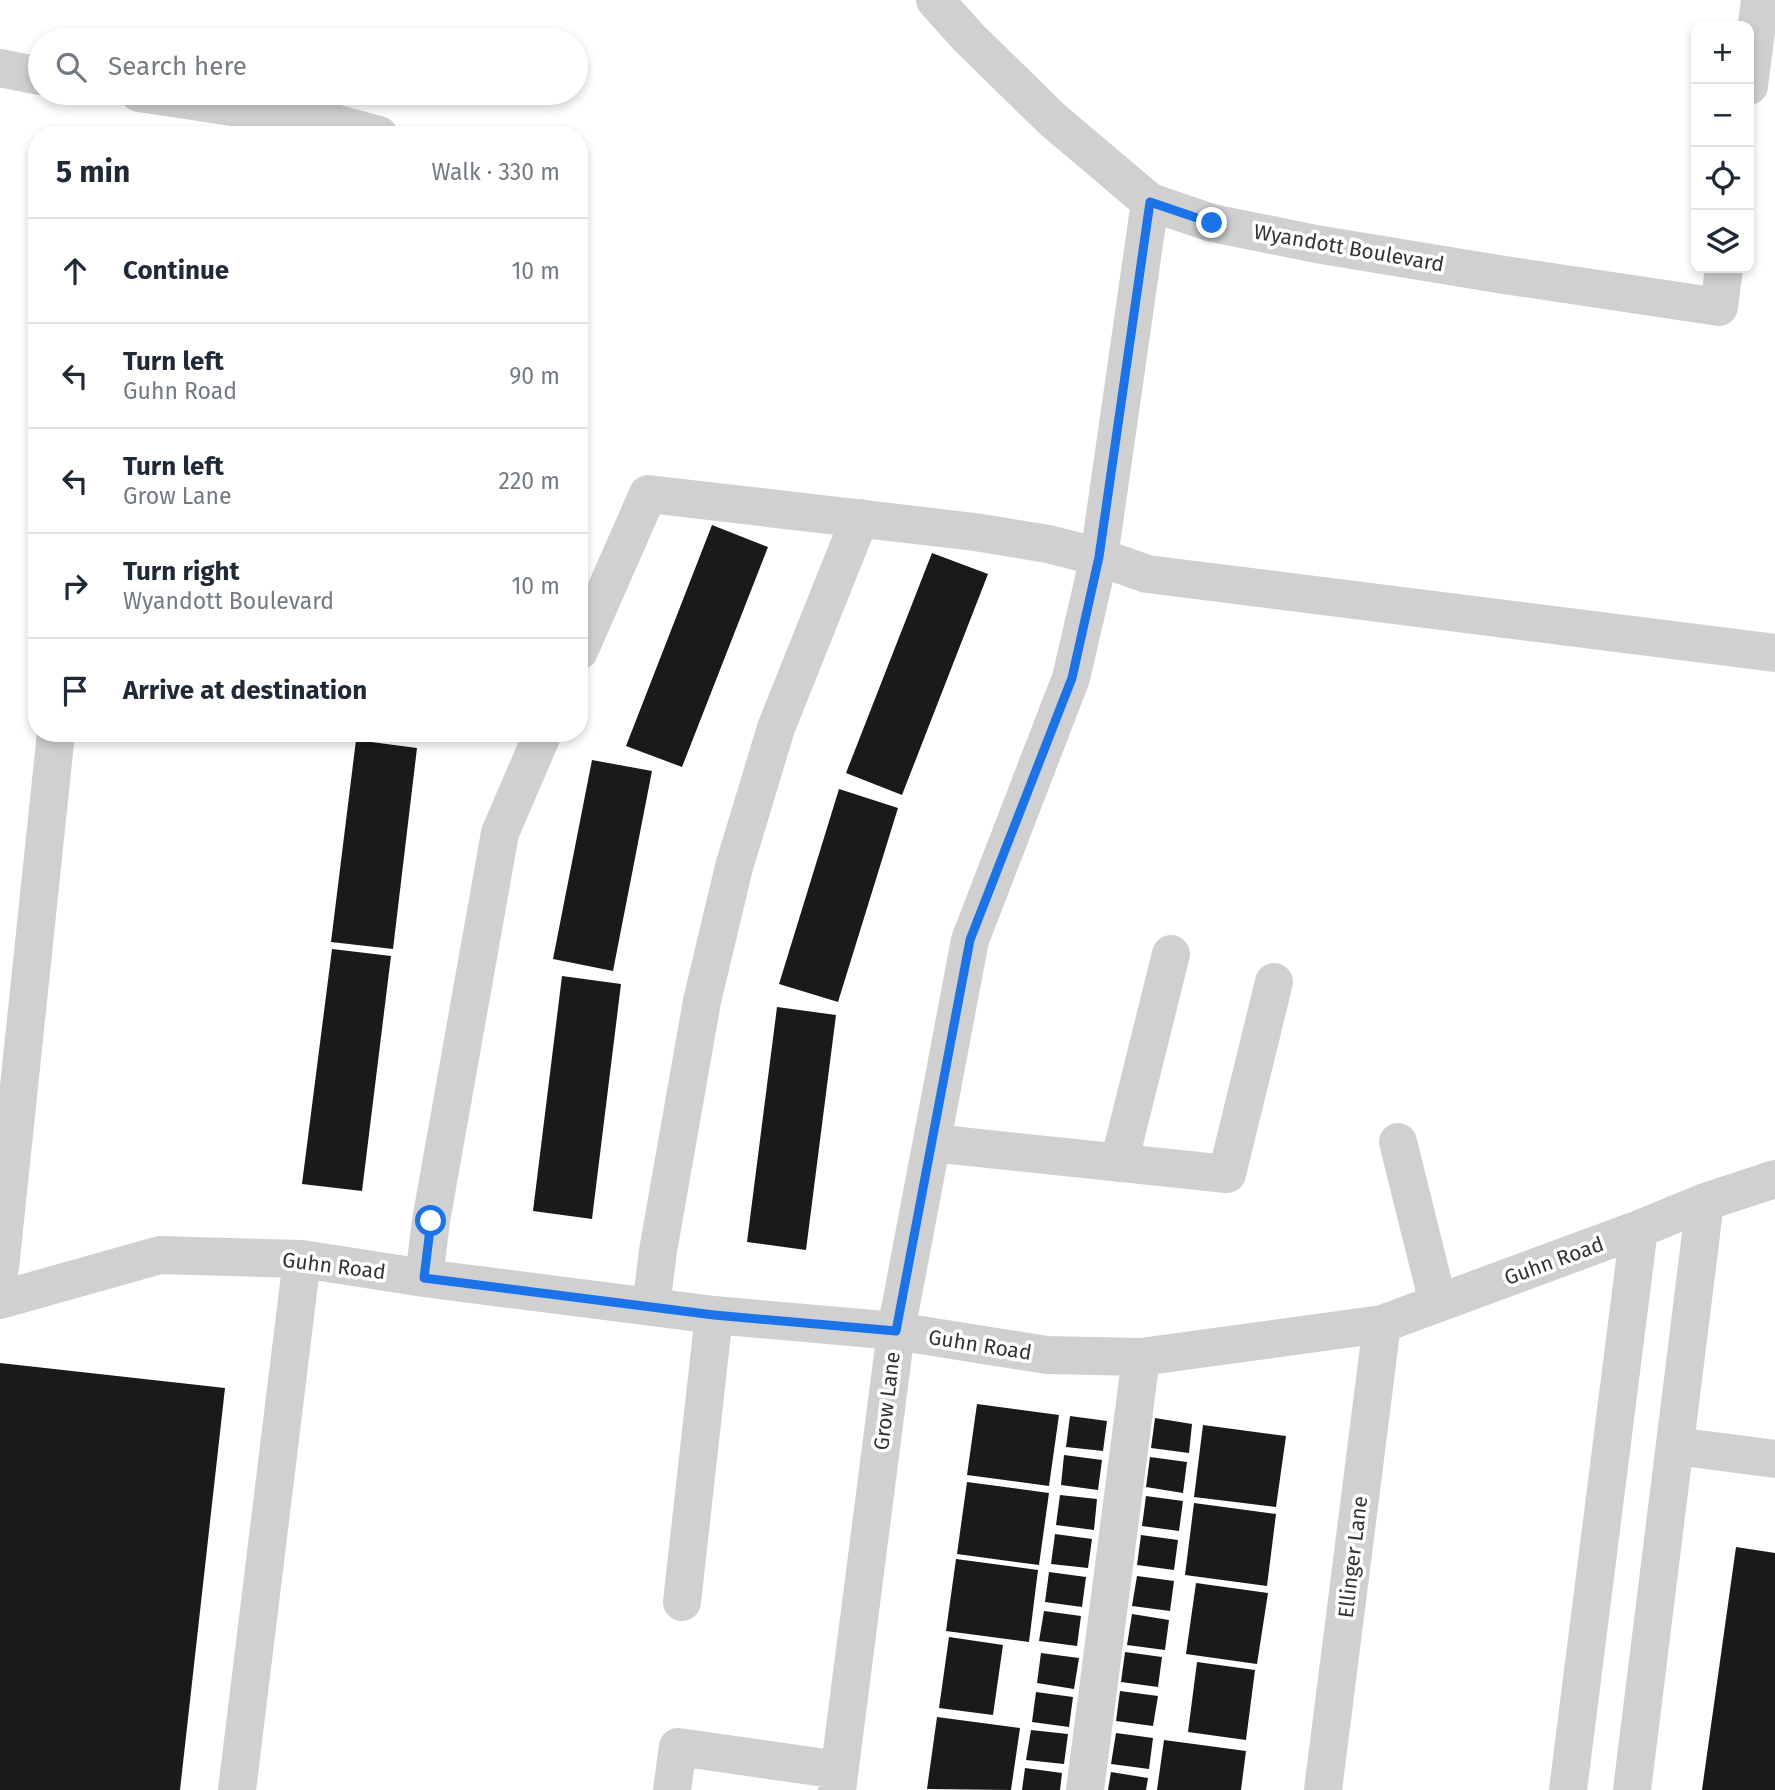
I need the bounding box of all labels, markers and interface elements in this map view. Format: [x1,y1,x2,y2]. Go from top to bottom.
map controls [1691,21,1754,273]
button: + [1691,21,1754,84]
search box [28,28,588,105]
icon: search [52,48,90,86]
text: Search here [108,51,247,82]
button: − [1691,84,1754,147]
button: locate [1691,147,1754,210]
text: 5 min [56,154,130,190]
text: Walk · 330 m [432,158,560,186]
route end [1196,207,1227,238]
button: layers [1691,210,1754,273]
street label: Wyandott Boulevard [1252,218,1446,278]
icon: ahead [56,252,94,290]
text: Continue [123,255,229,286]
text: 10 m [511,257,560,285]
text: Turn left [123,346,224,377]
icon: left [56,357,94,395]
text: 90 m [509,362,560,390]
text: Guhn Road [123,377,237,405]
text: Turn left [123,451,224,482]
icon: left [56,462,94,500]
text: 220 m [499,467,560,495]
text: Grow Lane [123,482,231,510]
text: Turn right [123,556,240,587]
icon: right [56,567,94,605]
text: 10 m [511,572,560,600]
text: Wyandott Boulevard [123,587,334,615]
icon: arrive [56,672,94,710]
text: Arrive at destination [123,675,367,706]
route start [415,1205,446,1236]
street label: Guhn Road [1501,1231,1607,1291]
street label: Guhn Road [281,1247,387,1285]
street label: Guhn Road [927,1324,1033,1366]
street label: Grow Lane [868,1350,906,1452]
street label: Ellinger Lane [1333,1494,1373,1620]

